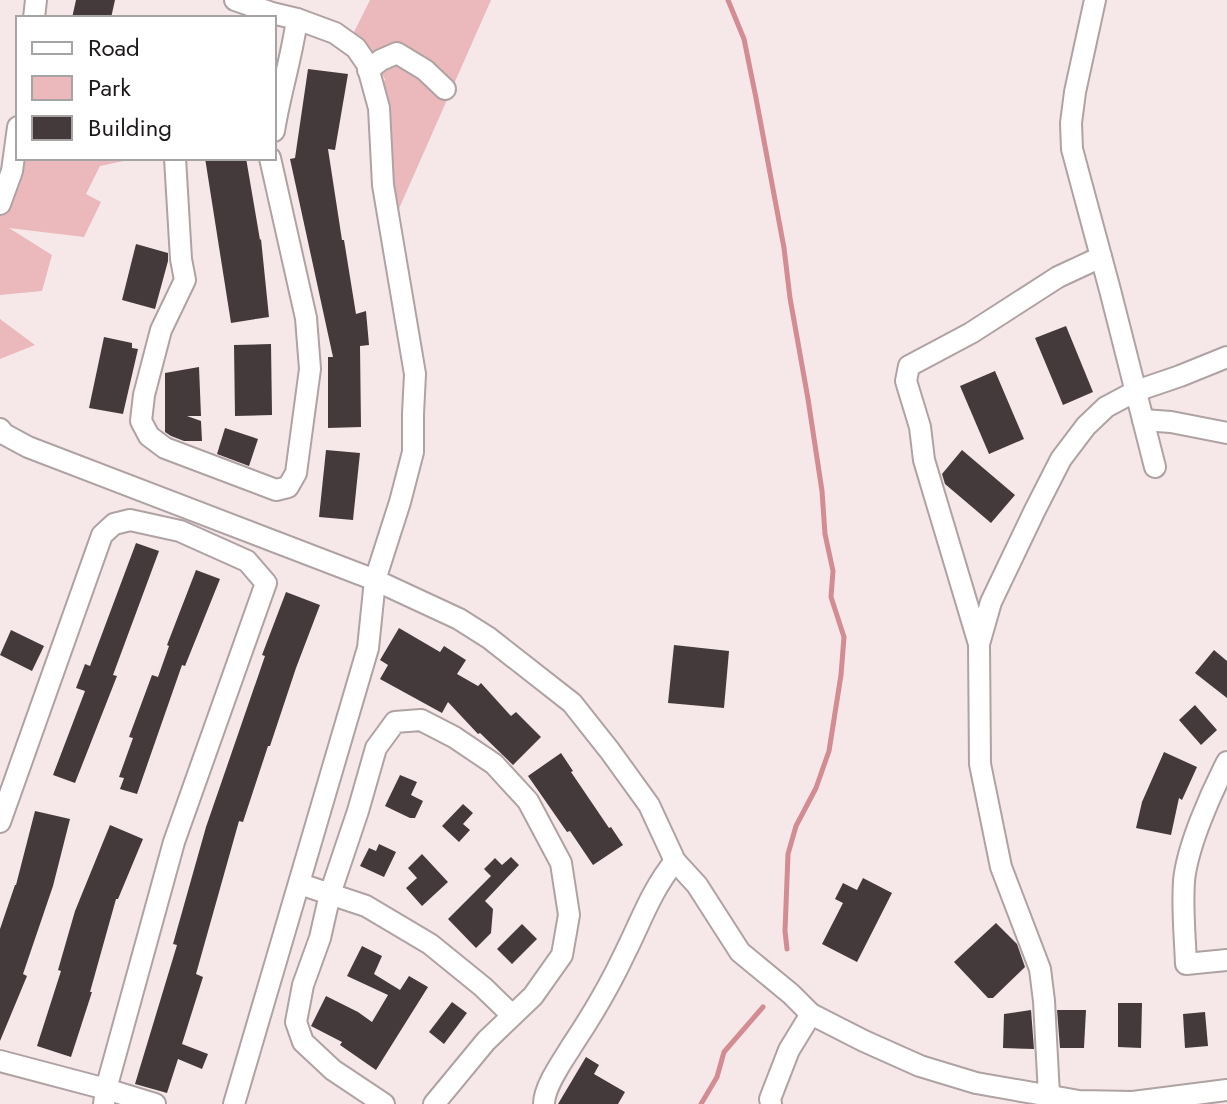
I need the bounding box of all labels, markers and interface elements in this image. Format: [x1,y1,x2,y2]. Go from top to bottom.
legend [16,16,276,160]
text: Road [88,30,140,65]
text: Park [88,70,131,105]
text: Building [88,110,172,145]

